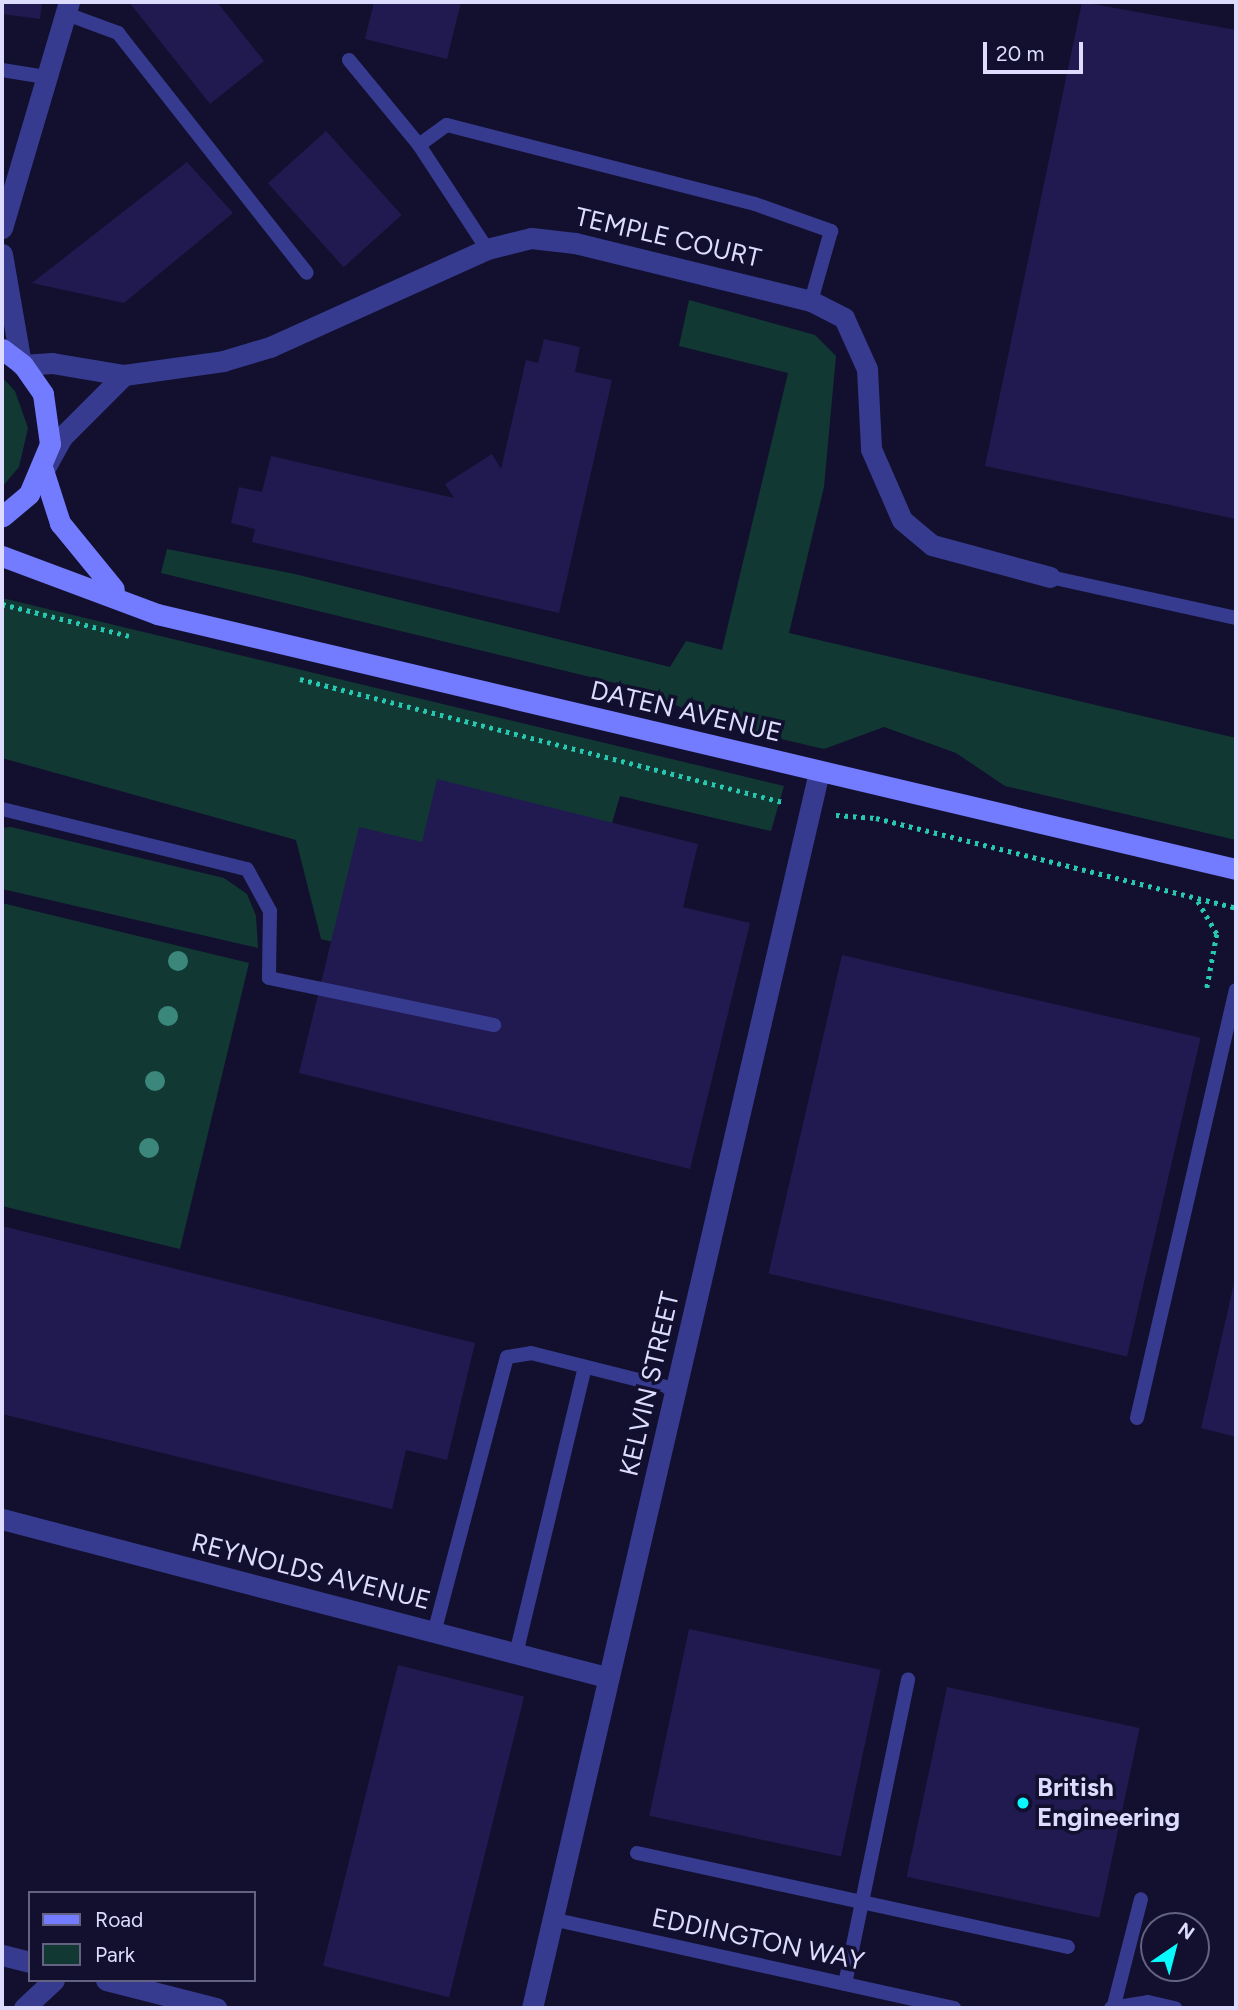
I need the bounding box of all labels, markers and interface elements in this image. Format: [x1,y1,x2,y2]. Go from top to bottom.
scale bar [986,28,1086,72]
text: 20 m [996,41,1044,66]
street label: TEMPLE COURT [572,201,764,275]
street label: DATEN AVENUE [587,675,785,749]
street label: KELVIN STREET [614,1289,686,1479]
street label: REYNOLDS AVENUE [188,1527,434,1617]
place label: British Engineering [1037,1772,1180,1834]
marker: British Engineering [1015,1795,1031,1811]
legend [28,1891,256,1982]
street label: EDDINGTON WAY [649,1902,867,1978]
text: Road [95,1907,143,1932]
north arrow [1140,1912,1210,1982]
text: N [1174,1917,1199,1945]
text: Park [95,1942,135,1967]

